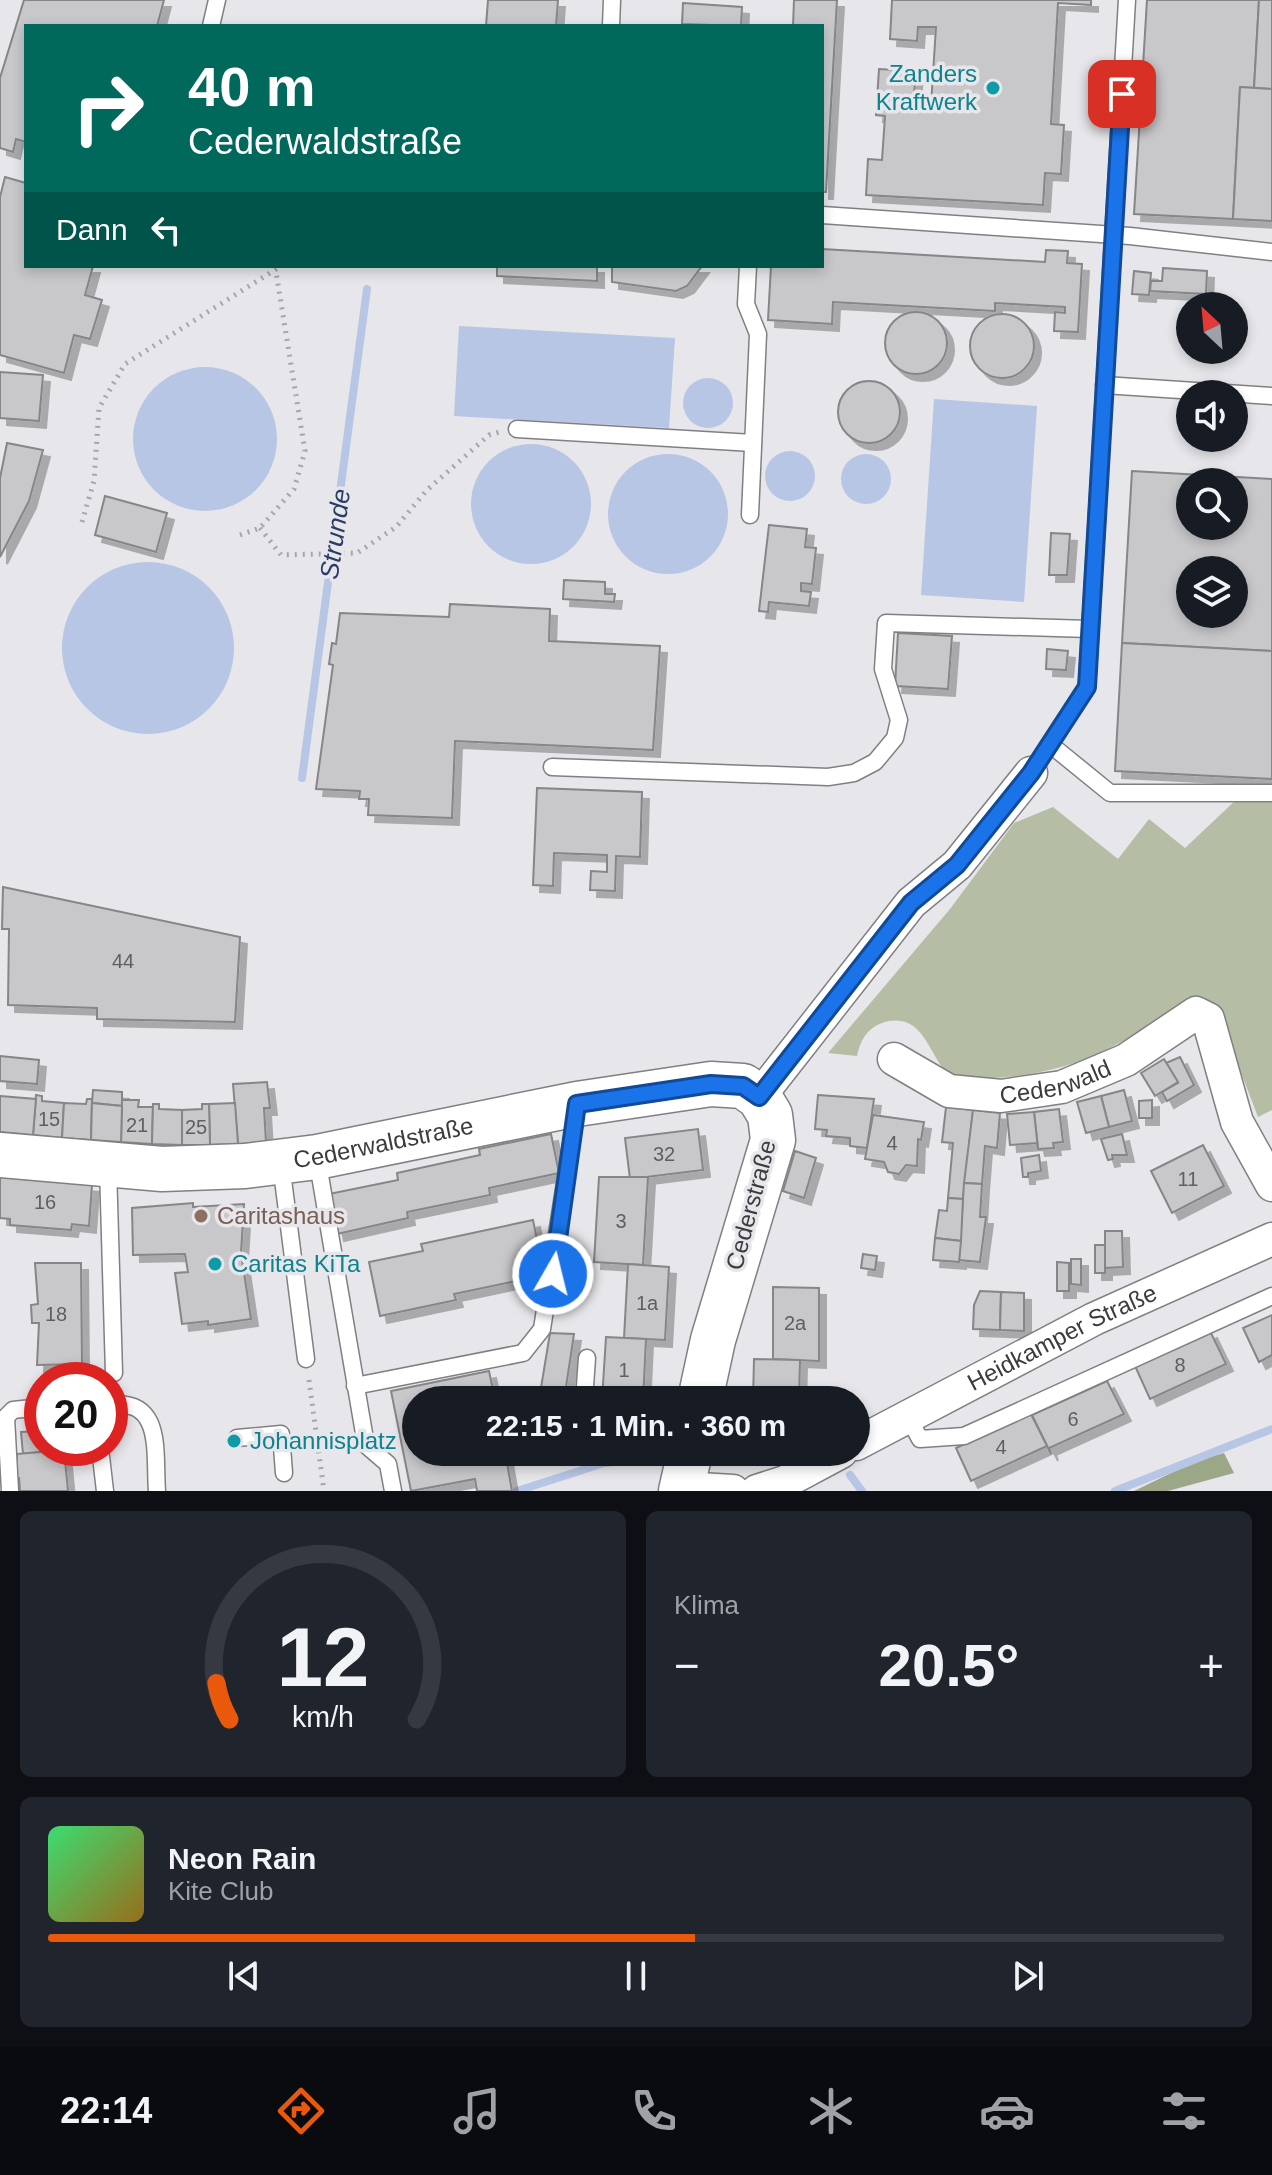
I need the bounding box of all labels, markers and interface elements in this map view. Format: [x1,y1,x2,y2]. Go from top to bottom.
text: 40 m [188,55,316,118]
icon: right [56,56,160,160]
place label: Zanders Kraftwerk [876,60,978,115]
pin [1088,60,1156,128]
icon: arrive [1100,72,1144,116]
marker: Zanders Kraftwerk [984,79,1002,97]
text: Cederwaldstraße [188,121,462,162]
icon: left [144,208,188,252]
text: Dann [56,213,128,246]
north arrow [1176,292,1248,364]
map controls [1176,292,1248,628]
button: sound [1176,380,1248,452]
button: search [1176,468,1248,540]
water label: Strunde [314,487,356,581]
button: layers [1176,556,1248,628]
house number: 44 [112,950,134,972]
street label: Cederwald [998,1054,1115,1109]
house number: 15 [38,1108,60,1130]
street label: Cederwaldstraße [292,1111,476,1173]
house number: 21 [126,1114,148,1136]
house number: 25 [185,1116,207,1138]
house number: 4 [886,1132,898,1154]
street label: Cederstraße [720,1137,781,1273]
house number: 32 [653,1143,675,1165]
house number: 11 [1178,1168,1198,1190]
house number: 16 [34,1191,56,1213]
place label: Caritashaus [217,1202,345,1229]
marker: Caritashaus [192,1207,210,1225]
house number: 3 [615,1210,627,1232]
position arrow [511,1232,595,1316]
place label: Caritas KiTa [231,1250,361,1277]
marker: Caritas KiTa [206,1255,224,1273]
street label: Heidkamper Straße [963,1279,1161,1396]
house number: 1a [636,1292,659,1314]
house number: 18 [45,1303,67,1325]
house number: 2a [784,1312,807,1334]
house number: 8 [1174,1354,1186,1376]
house number: 1 [618,1359,630,1381]
speed limit sign: 20 [24,1362,128,1466]
house number: 6 [1067,1408,1079,1430]
text: 22:15 · 1 Min. · 360 m [486,1409,786,1442]
place label: Johannisplatz [250,1427,397,1454]
marker: Johannisplatz [225,1432,243,1450]
house number: 4 [995,1436,1007,1458]
text: Klima [674,1590,739,1620]
text: 12 [277,1611,369,1704]
text: 20.5° [879,1632,1019,1699]
text: − [674,1641,700,1690]
text: + [1198,1641,1224,1690]
text: km/h [292,1701,354,1733]
text: Neon Rain [168,1842,316,1875]
text: Kite Club [168,1876,274,1906]
icon: previous [222,1954,266,1998]
icon: pause [614,1954,658,1998]
icon: next [1006,1954,1050,1998]
icon: directions [273,2083,329,2139]
icon: music [449,2083,505,2139]
icon: phone [626,2083,682,2139]
icon: climate [803,2083,859,2139]
icon: car [979,2083,1035,2139]
icon: filters [1156,2083,1212,2139]
text: 22:14 [60,2090,152,2131]

